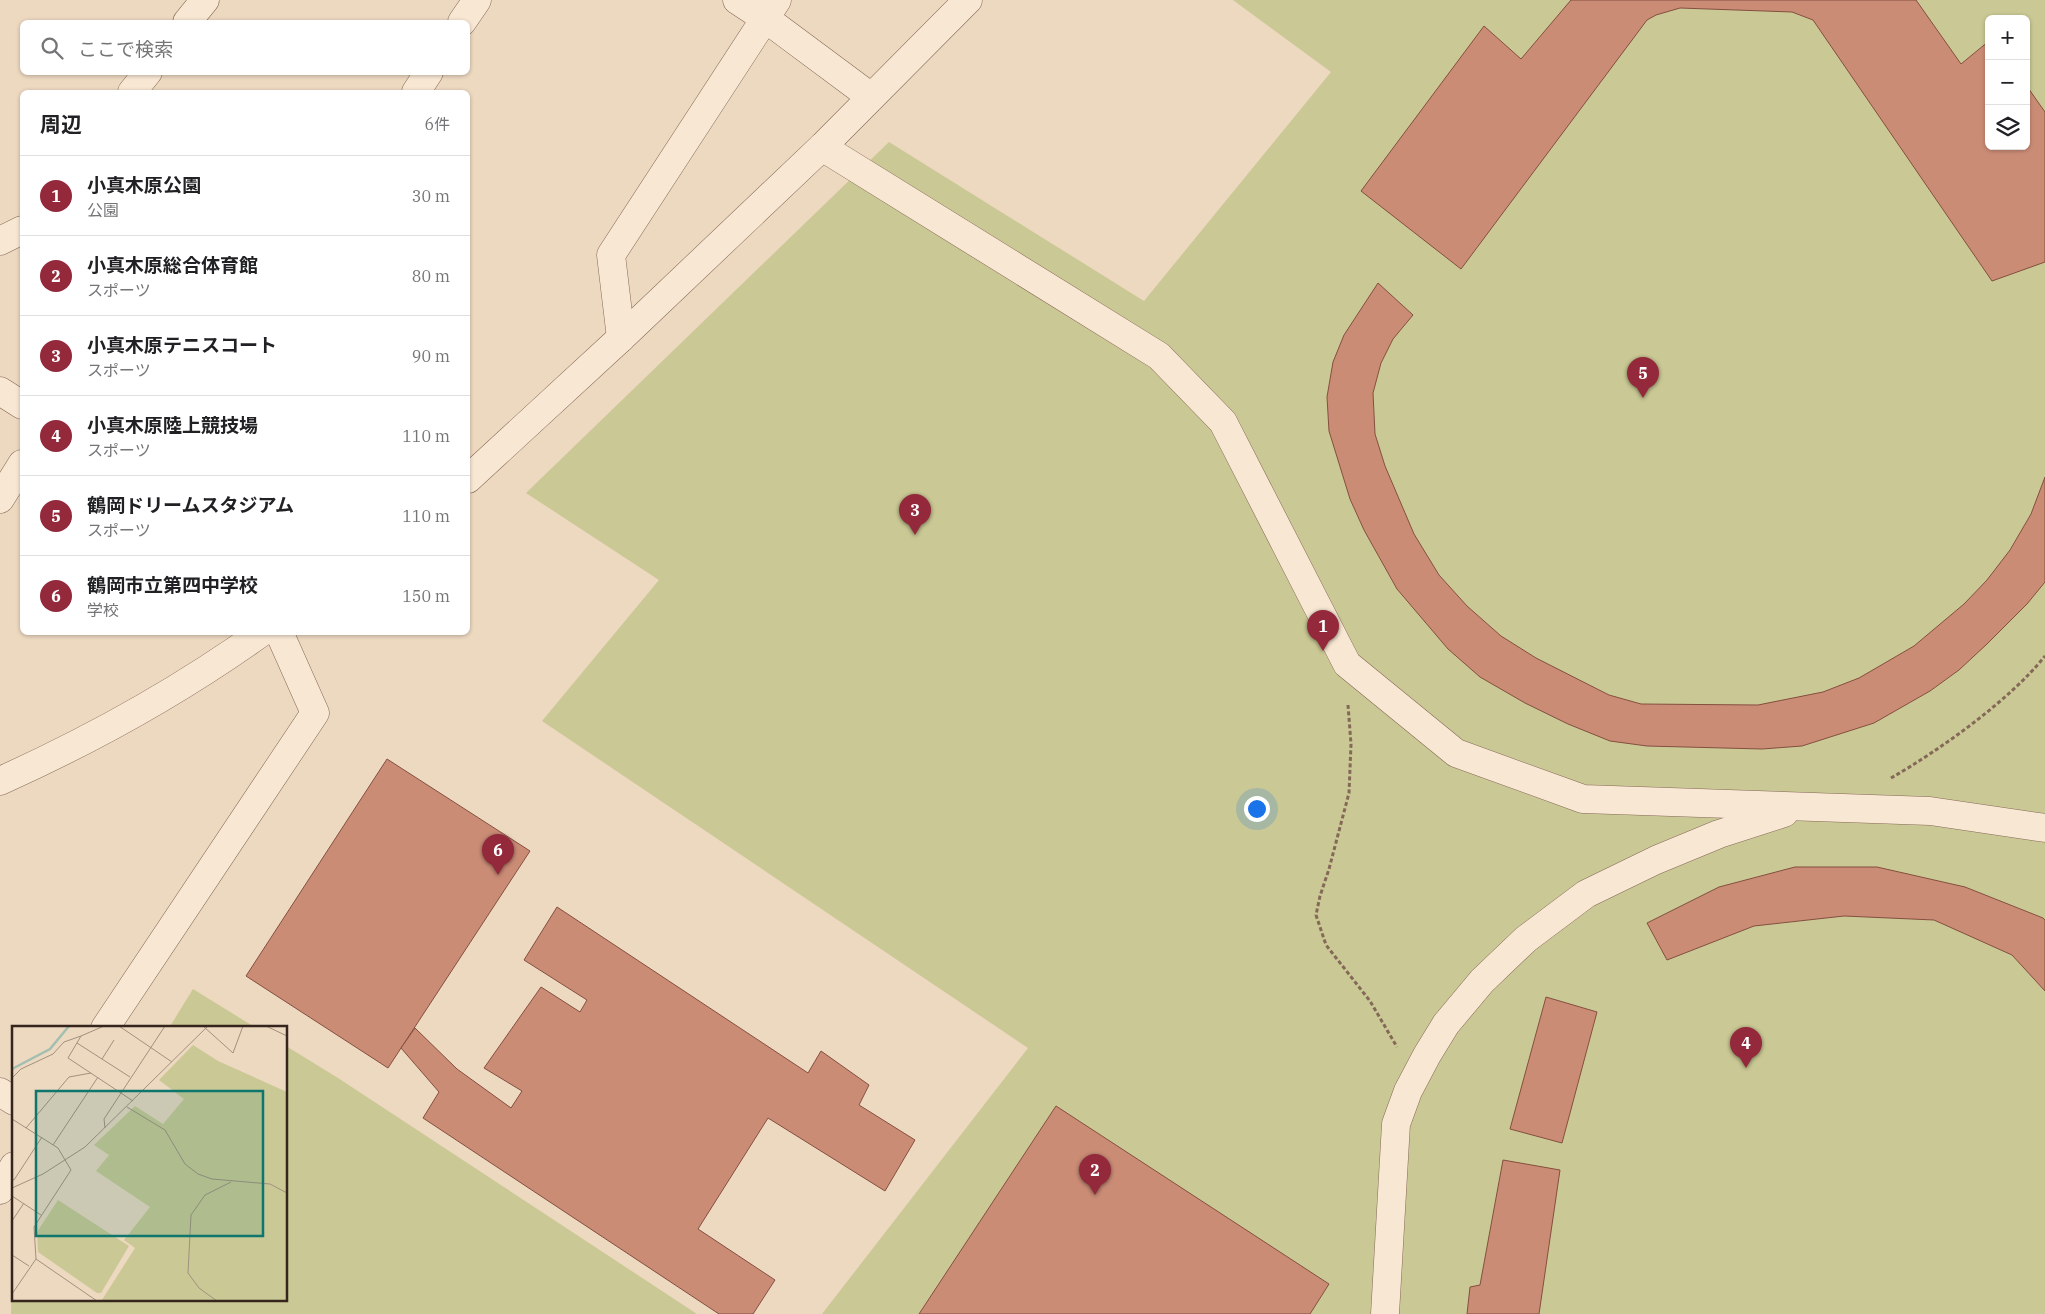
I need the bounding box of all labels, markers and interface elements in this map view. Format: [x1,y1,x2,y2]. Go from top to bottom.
map controls [1985,15,2030,150]
button: + [1985,15,2030,60]
search box [20,20,470,75]
icon: search [38,34,66,62]
text: ここで検索 [78,37,173,61]
button: − [1985,60,2030,105]
button: layers [1985,105,2030,150]
text: 周辺 [40,110,82,138]
text: 6件 [424,114,450,134]
text: 小真木原公園 [87,173,201,197]
text: 1 [51,186,61,206]
text: 30 m [412,186,450,206]
text: 公園 [87,200,119,220]
text: 小真木原総合体育館 [87,253,258,277]
text: 2 [51,266,61,286]
text: 80 m [412,266,450,286]
text: スポーツ [87,280,151,300]
text: 小真木原テニスコート [87,333,277,357]
text: 3 [51,346,61,366]
text: 90 m [412,346,450,366]
pin: 5 [1627,357,1659,398]
text: スポーツ [87,360,151,380]
text: 小真木原陸上競技場 [87,413,258,437]
text: 4 [51,426,61,446]
text: 110 m [402,426,450,446]
text: スポーツ [87,440,151,460]
text: 鶴岡ドリームスタジアム [87,493,294,517]
pin: 3 [899,494,931,535]
text: 5 [51,506,61,526]
text: 110 m [402,506,450,526]
text: スポーツ [87,520,151,540]
text: 鶴岡市立第四中学校 [87,573,258,597]
text: 6 [51,586,61,606]
text: 150 m [402,586,450,606]
text: 学校 [87,600,119,620]
pin: 1 [1307,610,1339,651]
your location [1244,796,1270,822]
pin: 6 [482,834,514,875]
inset map [12,1026,288,1302]
pin: 4 [1730,1027,1762,1068]
pin: 2 [1079,1154,1111,1195]

